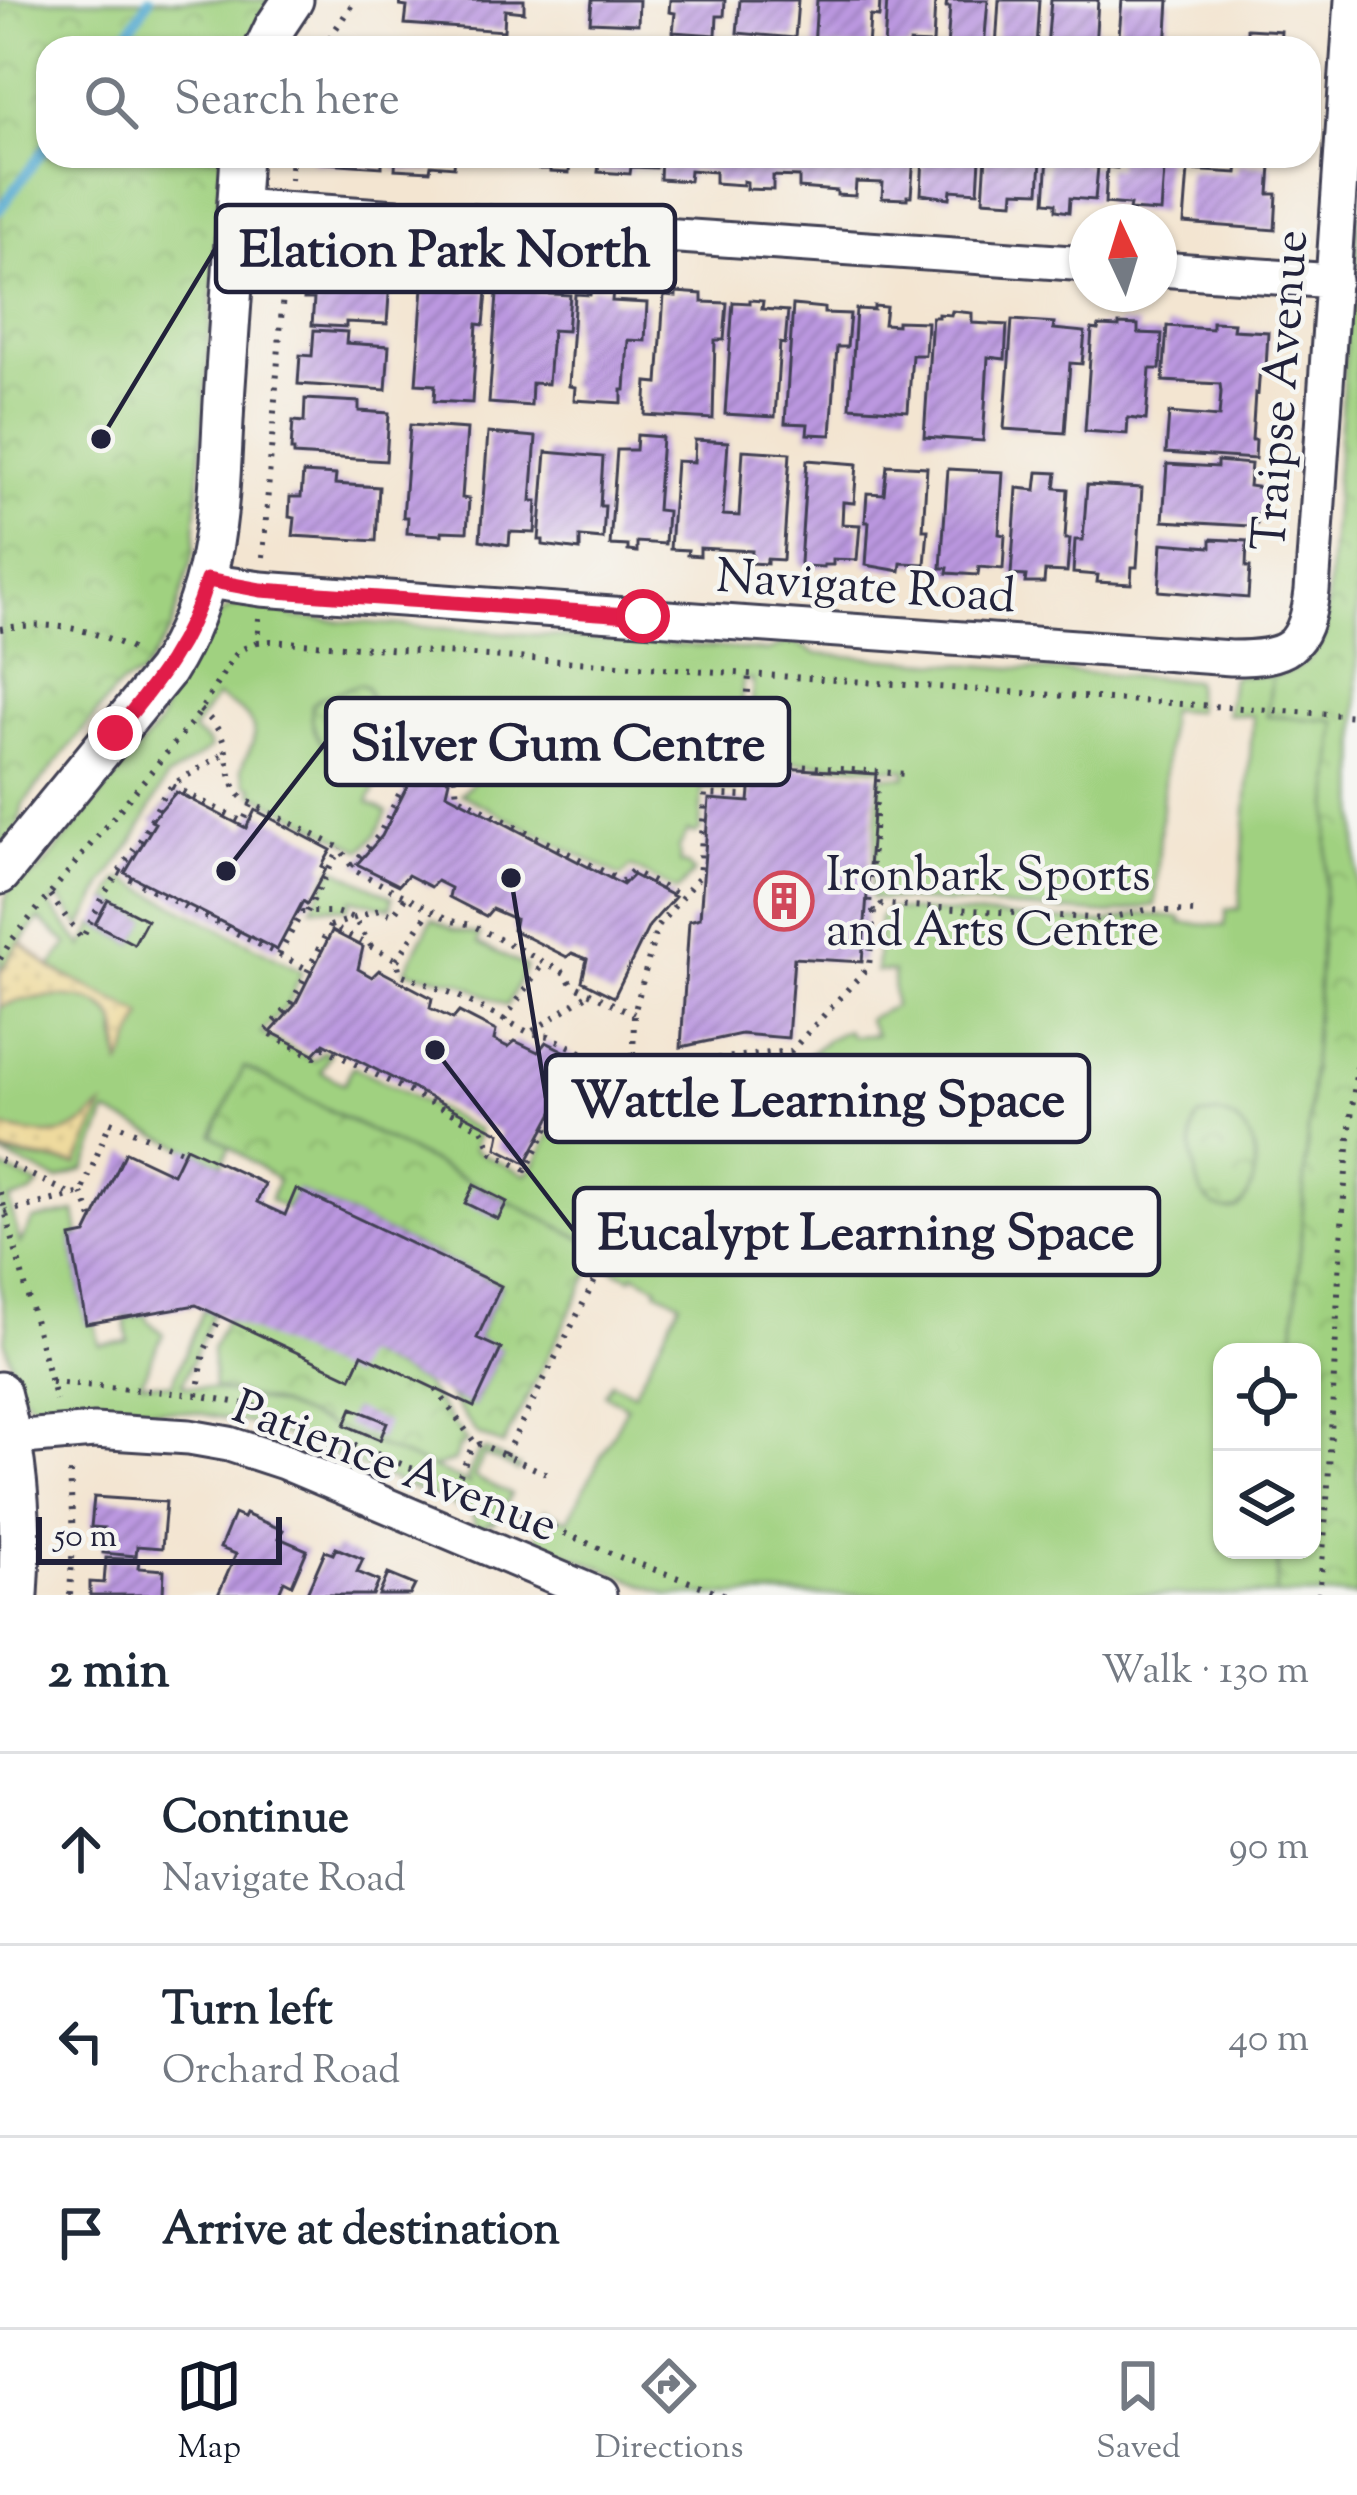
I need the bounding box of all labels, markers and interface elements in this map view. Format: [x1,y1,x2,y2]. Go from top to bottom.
search box [36,36,1321,168]
icon: search [78,69,144,135]
text: Search here [174,70,400,135]
north arrow [1069,204,1177,312]
callout: Elation Park North [216,205,675,292]
text: Elation Park North [239,217,651,290]
street label: Traipse Avenue [1238,228,1329,553]
street label: Navigate Road [714,545,1018,634]
route start [616,589,670,643]
callout: Silver Gum Centre [326,698,789,785]
route end [88,706,142,760]
text: Silver Gum Centre [350,711,766,784]
place label: Ironbark Sports and Arts Centre [826,844,1159,968]
building icon: Ironbark Sports and Arts Centre [753,870,815,932]
callout: Wattle Learning Space [546,1055,1089,1142]
text: Wattle Learning Space [571,1067,1065,1140]
callout: Eucalypt Learning Space [574,1188,1159,1275]
text: Eucalypt Learning Space [598,1200,1134,1273]
map controls [1213,1343,1321,1559]
button: locate [1213,1343,1321,1451]
street label: Patience Avenue [222,1376,566,1563]
button: layers [1213,1451,1321,1559]
scale bar [36,1511,282,1564]
text: 50 m [54,1514,117,1562]
text: 2 min [48,1637,170,1710]
text: Walk · 130 m [1101,1645,1309,1701]
text: Continue [162,1788,349,1853]
icon: ahead [48,1816,114,1882]
text: 90 m [1229,1821,1309,1877]
text: Navigate Road [162,1853,406,1909]
text: Turn left [162,1980,333,2045]
icon: left [48,2008,114,2074]
text: 40 m [1229,2013,1309,2069]
text: Orchard Road [162,2045,400,2101]
icon: arrive [48,2200,114,2266]
text: Arrive at destination [162,2200,560,2265]
tab: Map [176,2353,242,2473]
tab: Directions [595,2353,744,2473]
tab: Saved [1096,2353,1181,2473]

